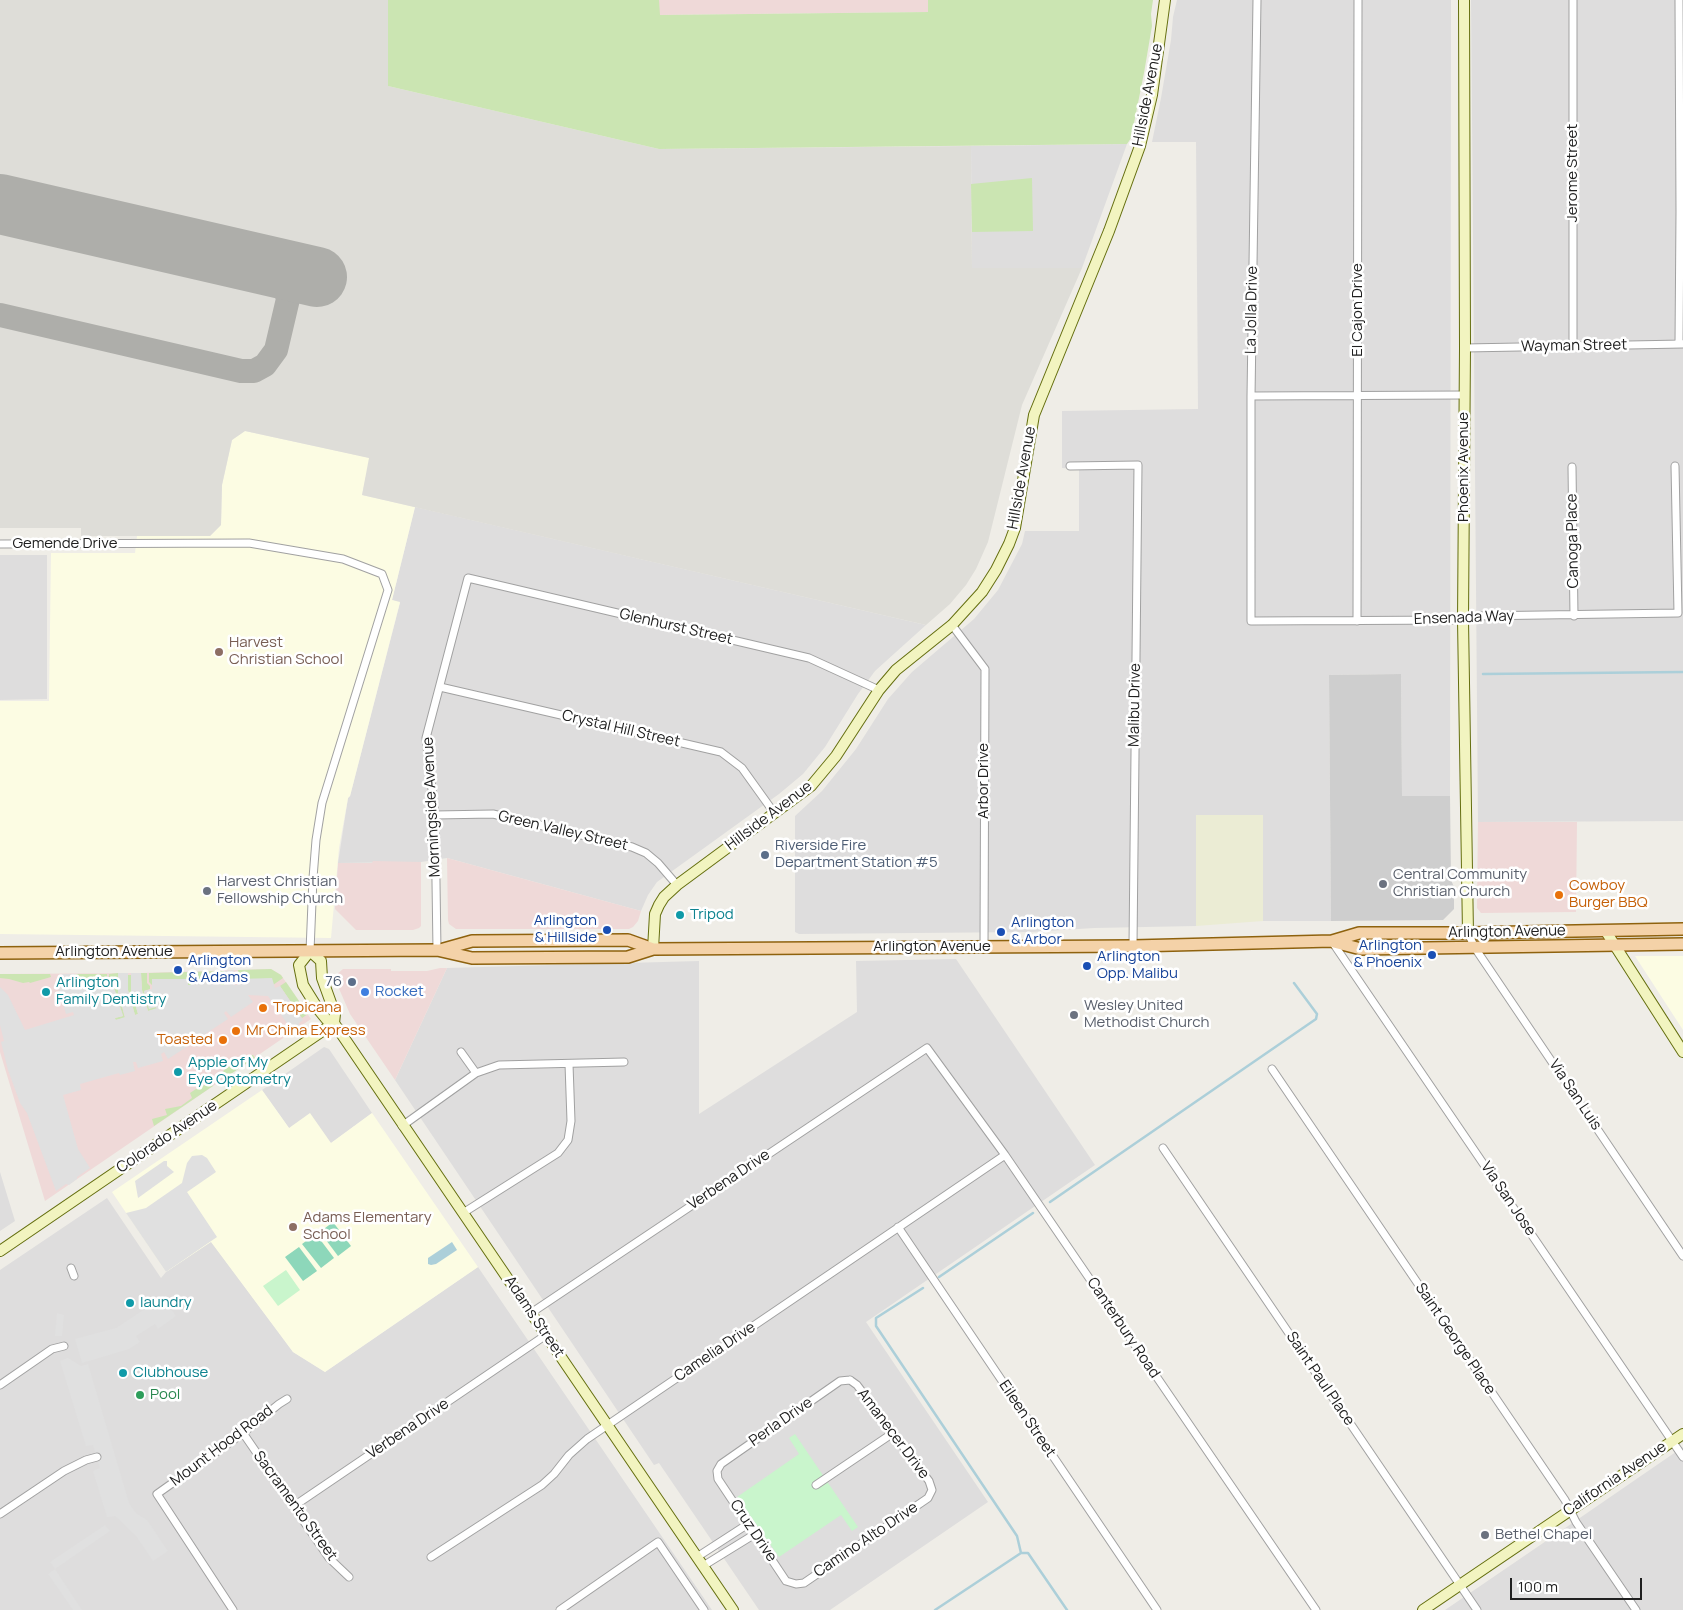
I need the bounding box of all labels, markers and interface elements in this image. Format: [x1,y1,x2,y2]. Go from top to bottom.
street label: Hillside Avenue [1129,42,1167,148]
street label: Jerome Street [1564,124,1582,222]
street label: El Cajon Drive [1349,263,1367,357]
street label: La Jolla Drive [1242,266,1262,354]
street label: Wayman Street [1521,336,1627,356]
street label: Phoenix Avenue [1455,412,1473,522]
street label: Hillside Avenue [1004,425,1040,531]
street label: Canoga Place [1563,493,1583,589]
street label: Gemende Drive [13,535,117,553]
street label: Glenhurst Street [618,605,734,649]
street label: Ensenada Way [1413,607,1515,629]
place label: Harvest Christian School [229,634,343,669]
marker: Harvest Christian School [213,646,225,658]
street label: Malibu Drive [1125,663,1145,747]
street label: Crystal Hill Street [560,707,682,751]
street label: Morningside Avenue [419,736,445,878]
street label: Arbor Drive [975,743,993,819]
street label: Hillside Avenue [722,777,816,855]
street label: Green Valley Street [496,807,630,855]
place label: Riverside Fire Department Station #5 [775,837,938,872]
marker: Riverside Fire Department Station #5 [759,849,771,861]
place label: Central Community Christian Church [1393,866,1527,901]
place label: Harvest Christian Fellowship Church [217,873,343,908]
place label: Cowboy Burger BBQ [1569,877,1648,912]
marker: Central Community Christian Church [1377,878,1389,890]
marker: Harvest Christian Fellowship Church [201,885,213,897]
marker: Cowboy Burger BBQ [1553,889,1565,901]
place label: Tripod [690,906,734,924]
marker: Tripod [674,909,686,921]
place label: Arlington & Hillside [534,912,597,947]
place label: Arlington & Arbor [1011,914,1074,949]
street label: Arlington Avenue [1448,922,1566,942]
marker: Arlington & Hillside [601,924,613,936]
marker: Arlington & Arbor [995,926,1007,938]
place label: Arlington & Phoenix [1354,937,1422,972]
street label: Arlington Avenue [873,938,991,956]
street label: Arlington Avenue [55,943,173,961]
place label: Arlington Opp. Malibu [1097,948,1178,983]
marker: Arlington & Phoenix [1426,949,1438,961]
place label: Arlington & Adams [188,952,251,987]
marker: Arlington Opp. Malibu [1081,960,1093,972]
marker: Arlington & Adams [172,964,184,976]
place label: 76 [325,973,342,991]
place label: Arlington Family Dentistry [56,974,166,1009]
marker: 76 [346,976,358,988]
place label: Rocket [375,983,424,1001]
marker: Arlington Family Dentistry [40,986,52,998]
marker: Rocket [359,986,371,998]
place label: Wesley United Methodist Church [1084,997,1209,1032]
place label: Tropicana [273,999,342,1017]
marker: Tropicana [257,1002,269,1014]
marker: Wesley United Methodist Church [1068,1009,1080,1021]
place label: Mr China Express [246,1022,366,1040]
marker: Mr China Express [230,1025,242,1037]
place label: Toasted [157,1031,213,1049]
marker: Toasted [217,1034,229,1046]
place label: Apple of My Eye Optometry [188,1054,291,1089]
street label: Via San Luis [1545,1056,1605,1134]
marker: Apple of My Eye Optometry [172,1066,184,1078]
street label: Colorado Avenue [113,1097,221,1177]
street label: Verbena Drive [685,1146,773,1214]
street label: Via San Jose [1477,1159,1539,1239]
place label: Adams Elementary School [303,1209,432,1244]
marker: Adams Elementary School [287,1221,299,1233]
street label: Adams Street [500,1273,568,1361]
street label: Canterbury Road [1083,1274,1163,1382]
street label: Saint George Place [1411,1280,1499,1398]
place label: laundry [140,1294,192,1312]
marker: laundry [124,1297,136,1309]
street label: Camelia Drive [671,1318,759,1386]
street label: Saint Paul Place [1282,1329,1358,1429]
place label: Clubhouse [133,1364,208,1382]
marker: Clubhouse [117,1367,129,1379]
street label: Eileen Street [995,1377,1059,1461]
street label: Amanecer Drive [853,1385,933,1483]
place label: Pool [150,1386,180,1404]
marker: Pool [134,1389,146,1401]
street label: Perla Drive [746,1394,816,1450]
street label: Verbena Drive [364,1395,452,1463]
street label: Mount Hood Road [167,1402,277,1490]
street label: California Avenue [1560,1438,1670,1520]
street label: Sacramento Street [249,1448,341,1564]
street label: Cruz Drive [726,1497,780,1565]
street label: Camino Alto Drive [811,1499,921,1581]
place label: Bethel Chapel [1495,1526,1592,1544]
marker: Bethel Chapel [1479,1529,1491,1541]
scale bar [1513,1568,1646,1600]
text: 100 m [1518,1576,1558,1597]

